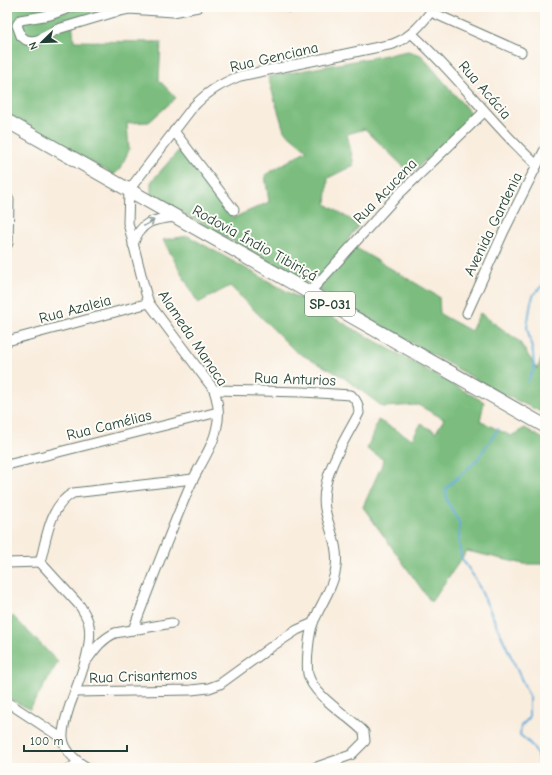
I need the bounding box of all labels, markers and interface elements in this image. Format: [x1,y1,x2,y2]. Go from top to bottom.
north arrow [22,22,62,62]
street label: Rua Genciana [228,38,320,76]
text: N [26,40,41,52]
street label: Rua Acácia [455,57,515,123]
street label: Rua Acucena [349,155,421,227]
street label: Avenida Gardenia [460,169,526,279]
street label: Rodovia Índio Tibiriçá [189,200,321,285]
one-way arrow [143,219,155,226]
street label: Alameda Manaca [154,287,232,389]
street label: Rua Azaleia [37,291,113,327]
road number: SP-031 [305,292,355,316]
street label: Rua Anturios [254,369,336,389]
street label: Rua Camélias [65,406,153,444]
street label: Rua Crisantemos [89,665,197,687]
scale bar [24,727,127,753]
text: 100 m [30,734,63,748]

